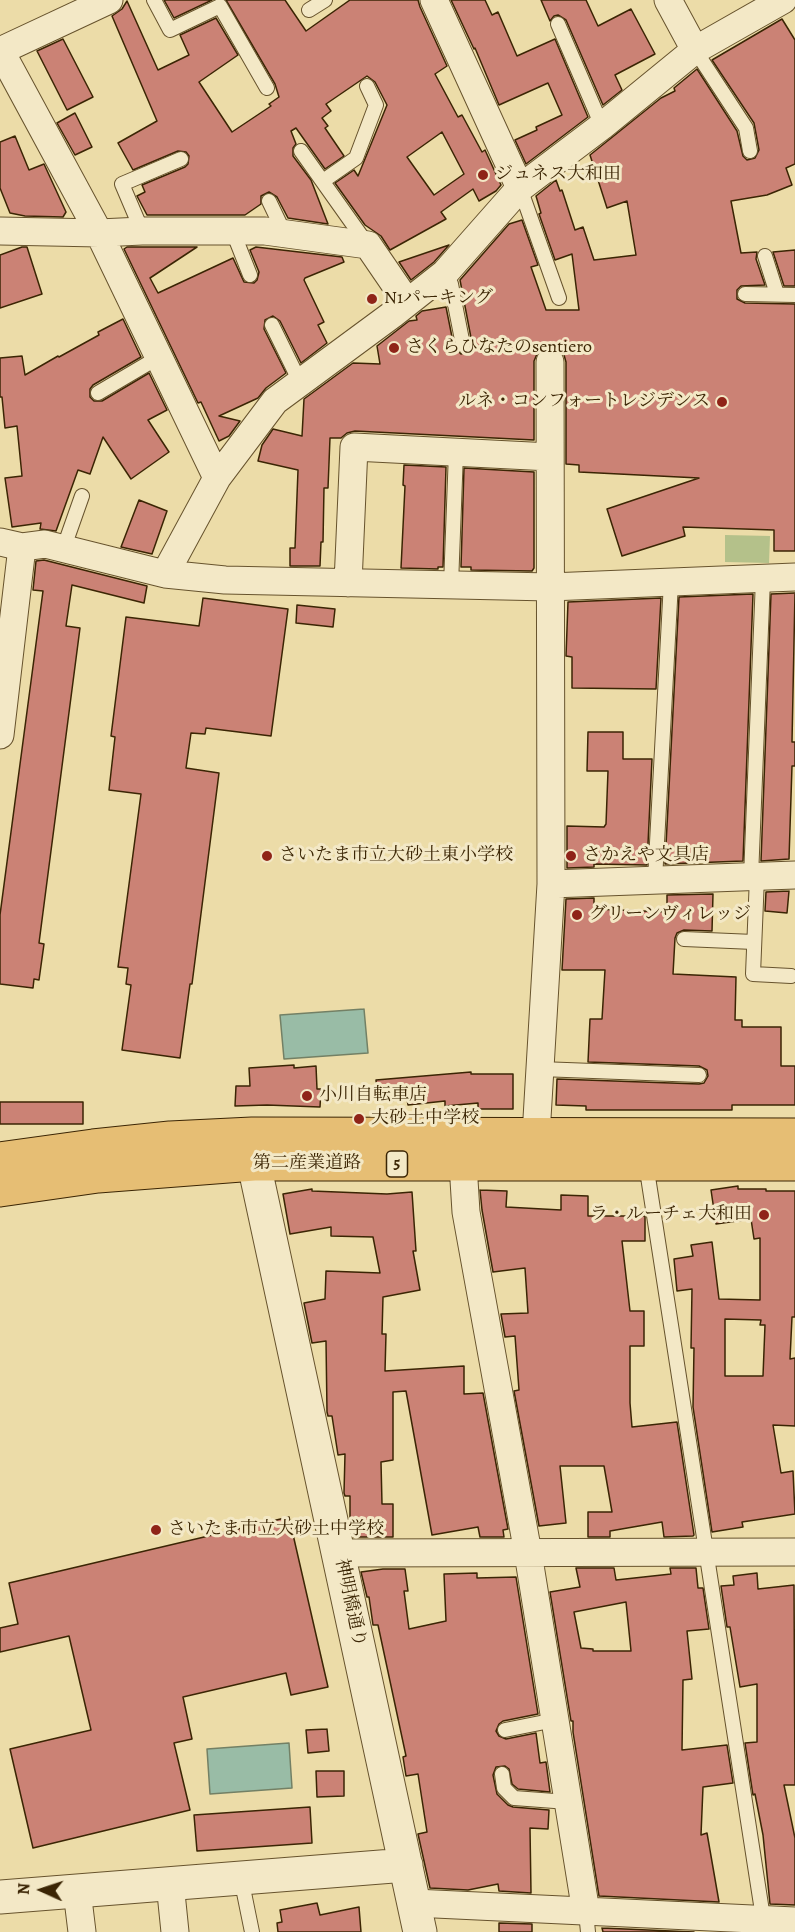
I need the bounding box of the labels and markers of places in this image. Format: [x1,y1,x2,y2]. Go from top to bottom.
place label: ジュネス大和田 [495,164,621,186]
marker: ジュネス大和田 [476,168,490,182]
place label: N1パーキング [384,288,493,310]
marker: N1パーキング [365,292,379,306]
place label: さくらひなたのsentiero [406,337,592,359]
marker: さくらひなたのsentiero [387,341,401,355]
place label: ルネ・コンフォートレジデンス [458,391,710,413]
marker: ルネ・コンフォートレジデンス [715,395,729,409]
place label: さいたま市立大砂土東小学校 [279,845,513,867]
place label: さかえや文具店 [583,845,709,867]
marker: さいたま市立大砂土東小学校 [260,849,274,863]
marker: さかえや文具店 [564,849,578,863]
place label: グリーンヴィレッジ [589,904,751,926]
marker: グリーンヴィレッジ [570,908,584,922]
place label: 小川自転車店 [319,1085,427,1107]
marker: 小川自転車店 [300,1089,314,1103]
place label: 大砂土中学校 [371,1108,479,1130]
marker: 大砂土中学校 [352,1112,366,1126]
place label: ラ・ルーチェ大和田 [590,1204,752,1226]
marker: ラ・ルーチェ大和田 [757,1208,771,1222]
place label: さいたま市立大砂土中学校 [168,1519,384,1541]
marker: さいたま市立大砂土中学校 [149,1523,163,1537]

